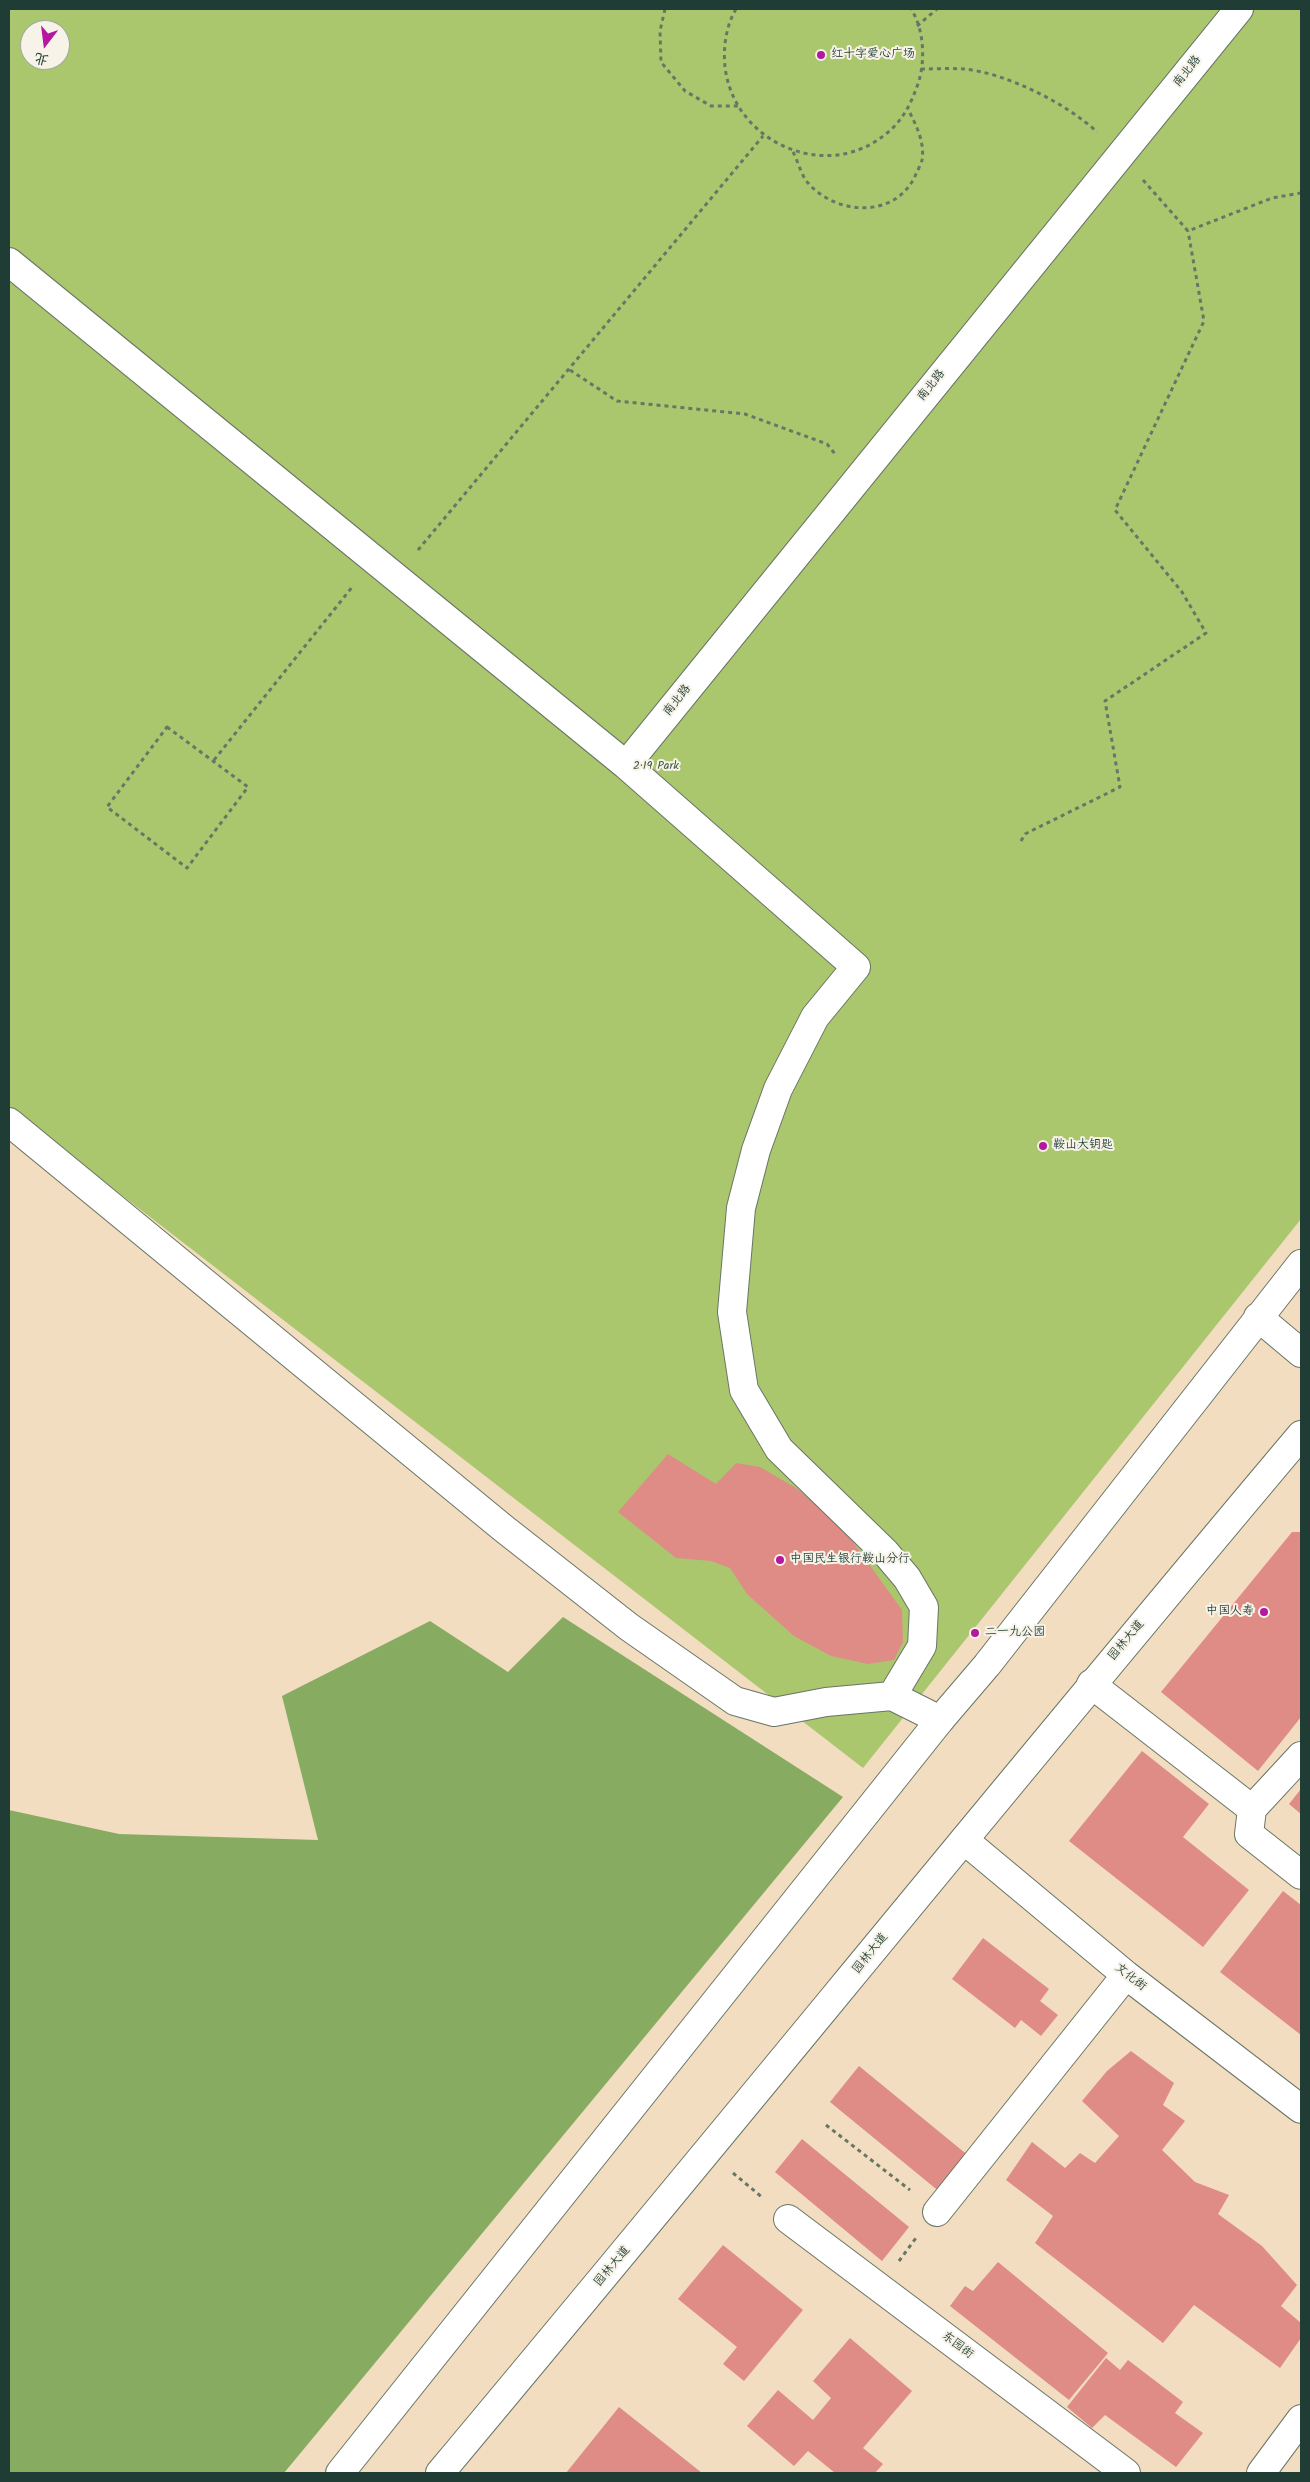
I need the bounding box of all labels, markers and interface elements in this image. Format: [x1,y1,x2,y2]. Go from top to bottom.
north arrow [20,20,70,70]
text: 北 [32,46,51,71]
place label: 红十字爱心广场 [831,48,915,62]
marker: 红十字爱心广场 [815,49,827,61]
street label: 南北路 [1171,53,1205,91]
street label: 南北路 [915,367,949,405]
street label: 南北路 [661,682,695,720]
park label: 2·19 Park [633,760,679,774]
place label: 鞍山大钥匙 [1053,1139,1113,1153]
marker: 鞍山大钥匙 [1037,1140,1049,1152]
place label: 中国民生银行鞍山分行 [790,1553,910,1567]
marker: 中国民生银行鞍山分行 [774,1554,786,1566]
place label: 中国人寿 [1206,1605,1254,1619]
marker: 中国人寿 [1258,1606,1270,1618]
street label: 园林大道 [1106,1618,1148,1664]
place label: 二一九公园 [985,1626,1045,1640]
marker: 二一九公园 [969,1627,981,1639]
street label: 园林大道 [850,1931,892,1977]
street label: 文化街 [1111,1961,1149,1995]
street label: 园林大道 [592,2244,634,2290]
street label: 东园街 [938,2329,976,2363]

